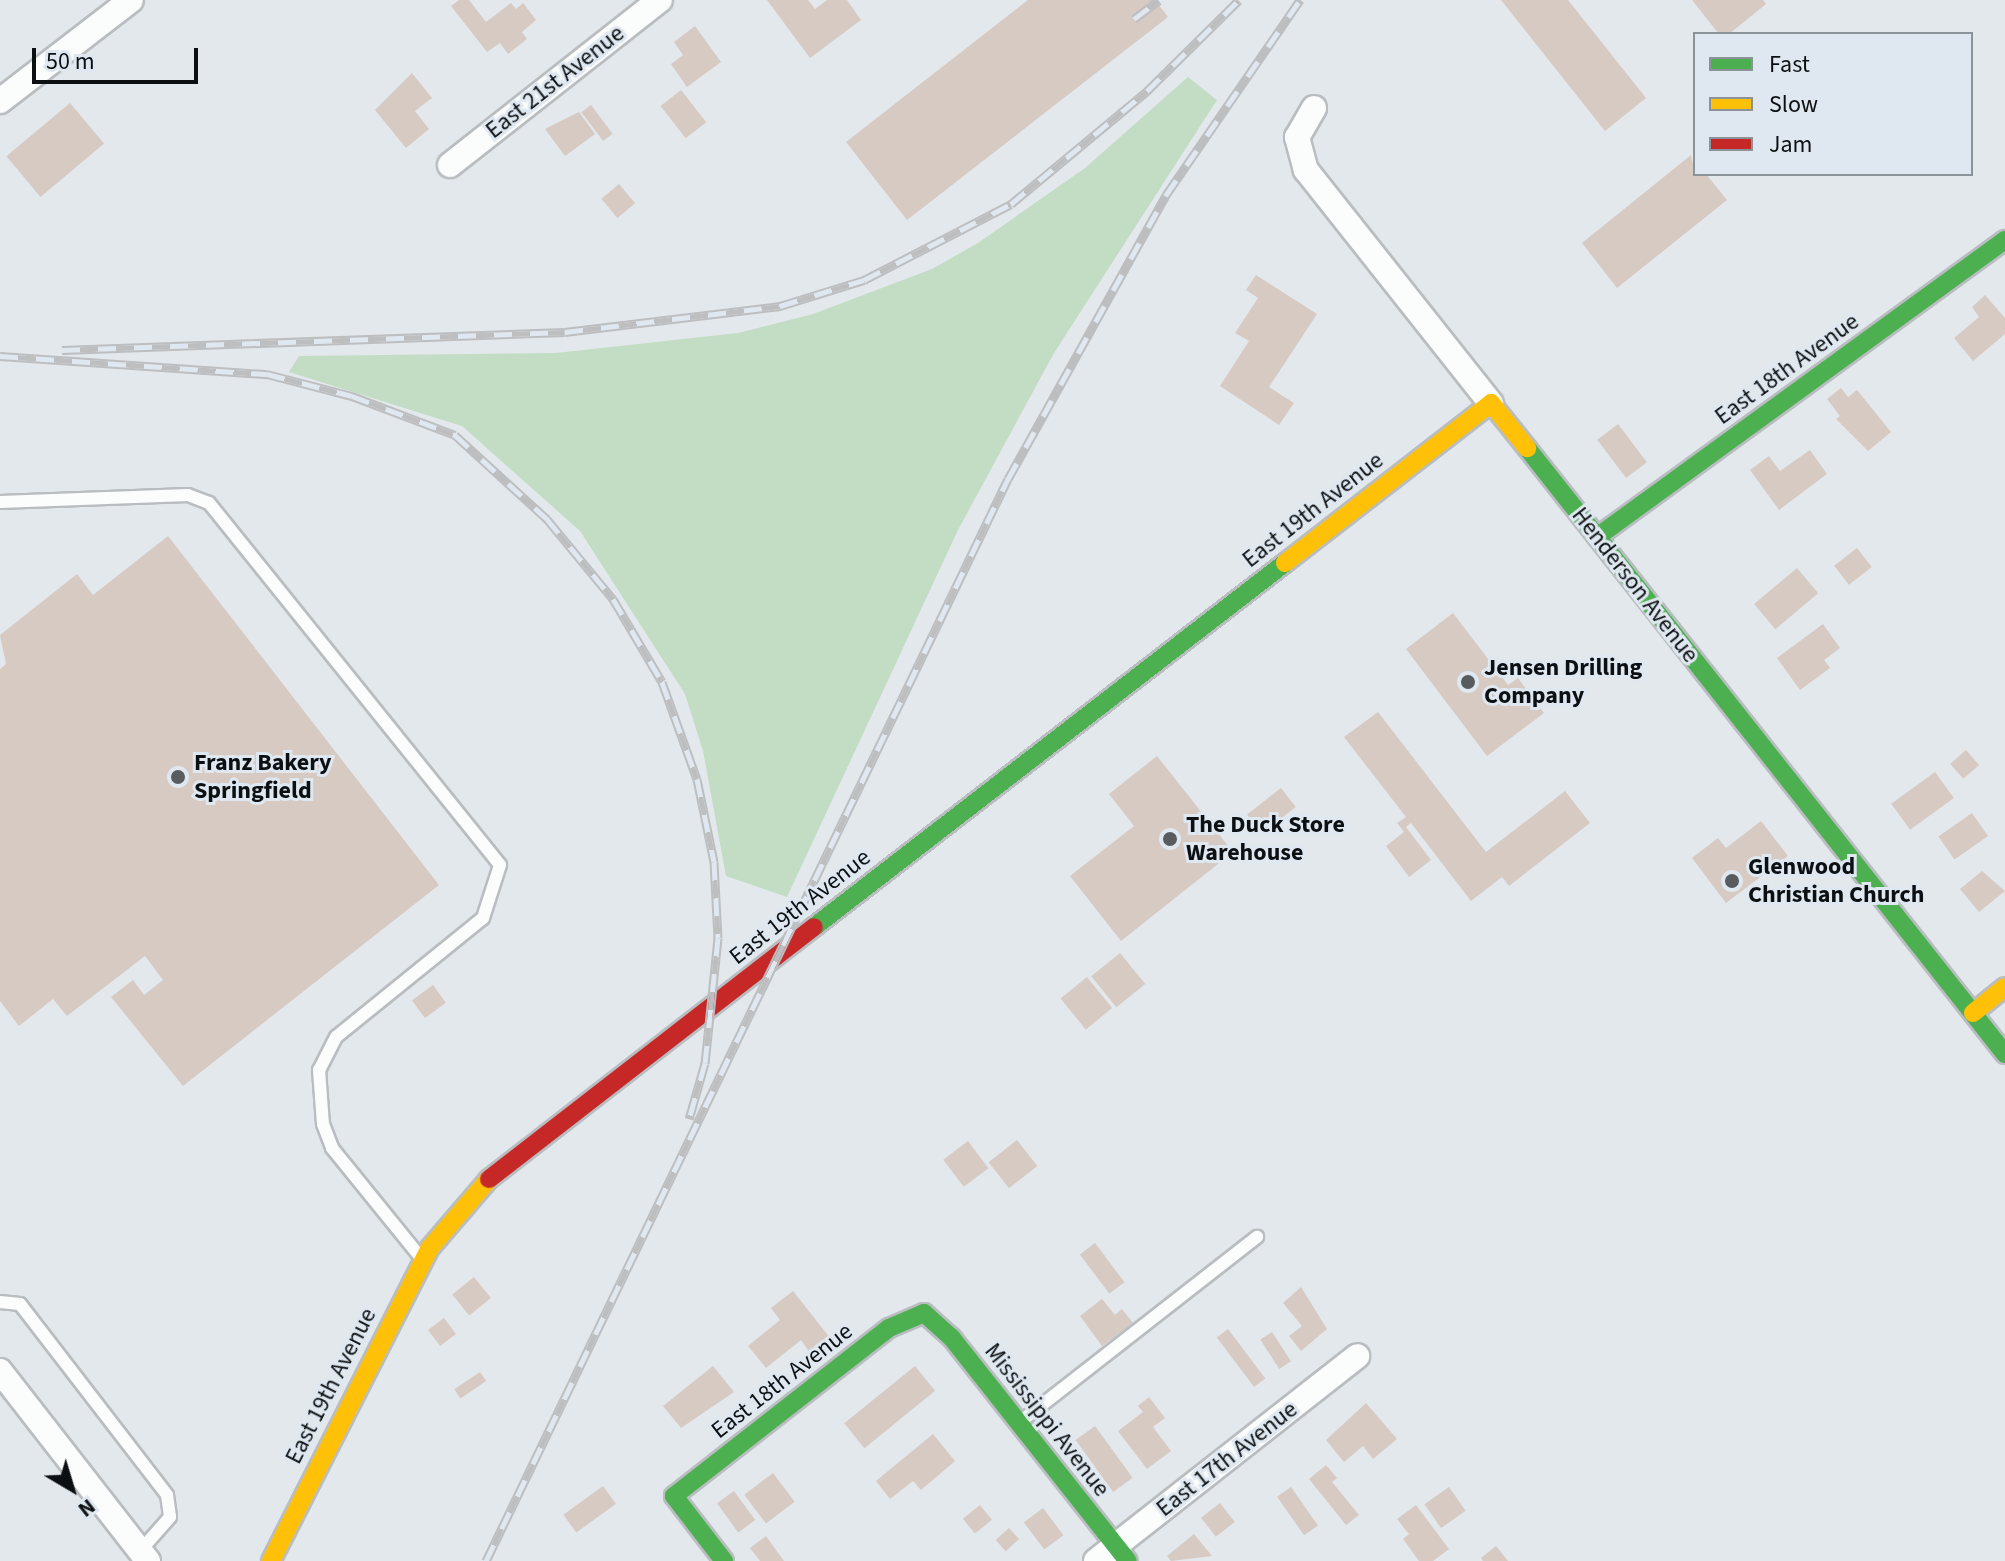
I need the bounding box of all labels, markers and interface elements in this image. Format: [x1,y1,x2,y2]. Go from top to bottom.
street label: East 21st Avenue [480,19,630,145]
scale bar [36,32,202,82]
legend [1693,32,1973,176]
text: 50 m [46,44,95,79]
text: Fast [1769,47,1810,82]
text: Slow [1769,87,1818,122]
text: Jam [1769,127,1813,162]
street label: East 18th Avenue [1709,307,1865,431]
street label: East 19th Avenue [1237,446,1389,574]
street label: Henderson Avenue [1565,502,1705,668]
place label: Jensen Drilling Company [1484,654,1642,710]
marker: Jensen Drilling Company [1459,673,1477,691]
place label: Franz Bakery Springfield [194,749,331,805]
marker: Franz Bakery Springfield [169,768,187,786]
place label: The Duck Store Warehouse [1186,811,1345,867]
marker: The Duck Store Warehouse [1161,830,1179,848]
street label: East 19th Avenue [724,843,876,971]
place label: Glenwood Christian Church [1748,853,1925,909]
marker: Glenwood Christian Church [1723,872,1741,890]
street label: East 19th Avenue [279,1303,383,1469]
street label: East 18th Avenue [706,1317,858,1445]
street label: Mississippi Avenue [978,1338,1116,1502]
street label: East 17th Avenue [1151,1395,1303,1523]
north arrow [32,1449,112,1529]
text: N [71,1491,102,1525]

